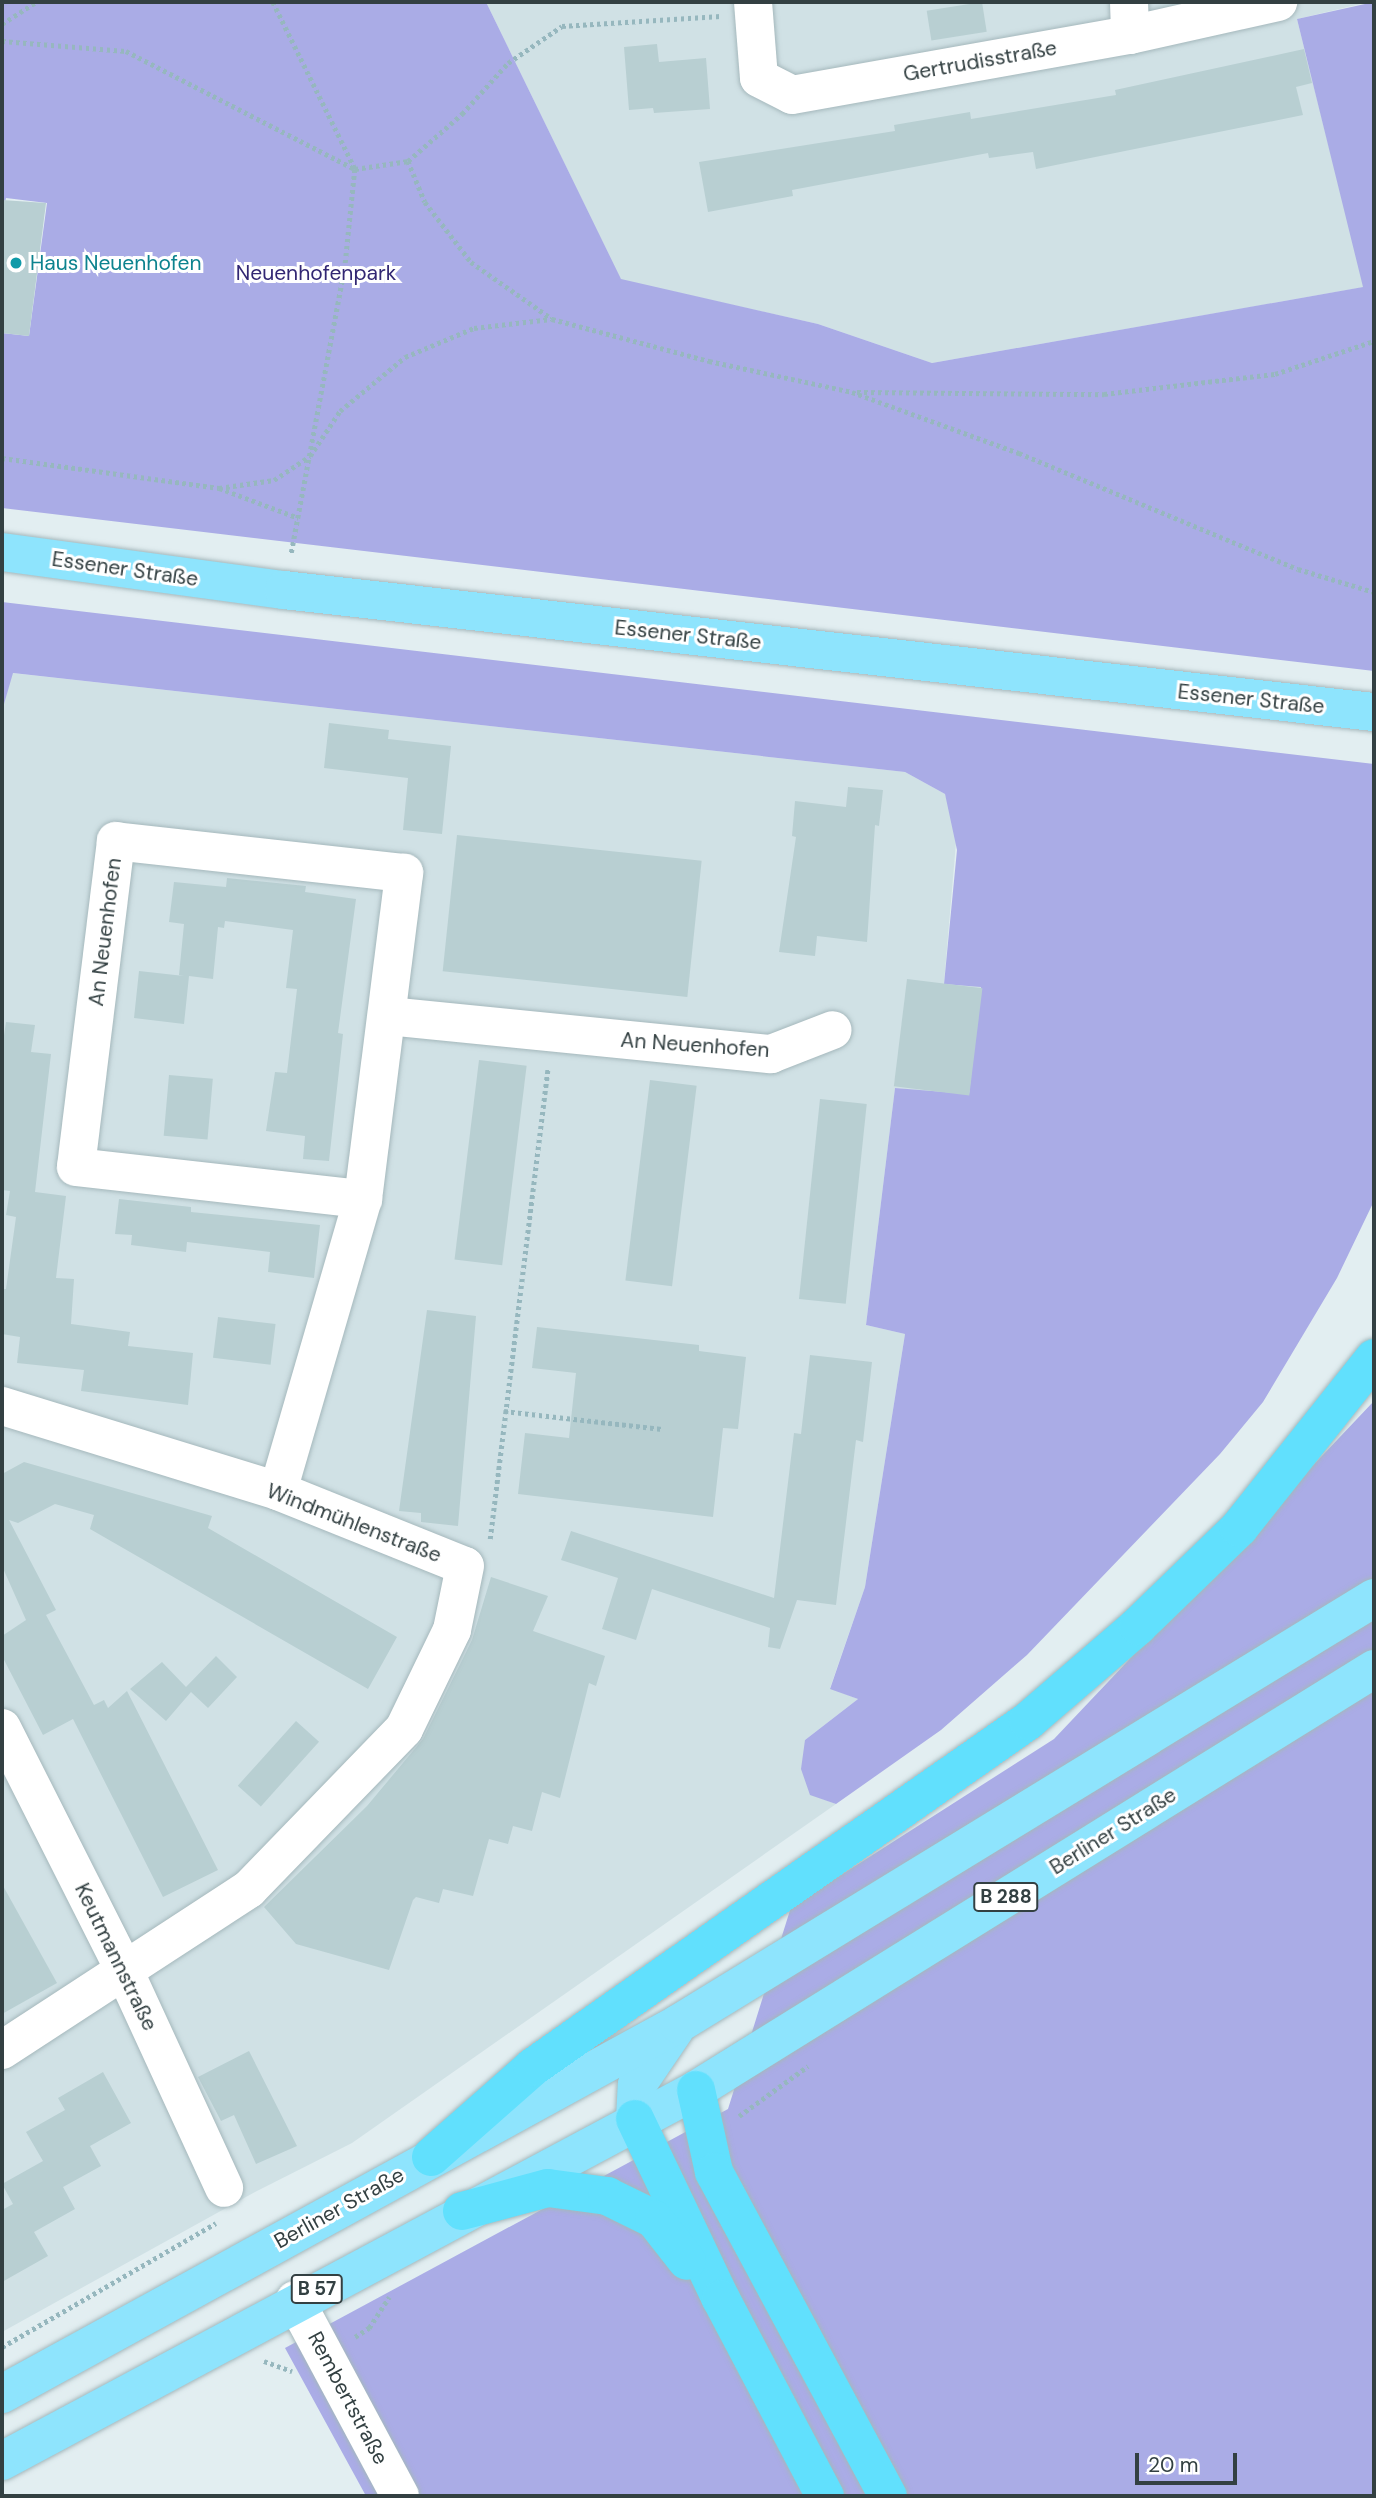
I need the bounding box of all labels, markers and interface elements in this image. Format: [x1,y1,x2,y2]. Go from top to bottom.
street label: Gertrudisstraße [901,35,1059,87]
place label: Haus Neuenhofen [30,250,202,276]
marker: Haus Neuenhofen [8,255,24,271]
park label: Neuenhofenpark [236,260,396,286]
street label: Essener Straße [50,546,200,592]
street label: Essener Straße [613,615,763,655]
street label: Essener Straße [1176,679,1326,719]
street label: An Neuenhofen [83,856,127,1008]
street label: An Neuenhofen [620,1027,770,1063]
street label: Windmühlenstraße [263,1478,445,1568]
street label: Berliner Straße [1045,1782,1181,1880]
street label: Keutmannstraße [69,1879,163,2035]
road number: B 288 [973,1882,1039,1912]
street label: Berliner Straße [270,2162,408,2254]
road number: B 57 [291,2274,343,2304]
street label: Rembertstraße [302,2327,394,2469]
scale bar [1138,2438,1240,2482]
text: 20 m [1148,2451,1199,2479]

